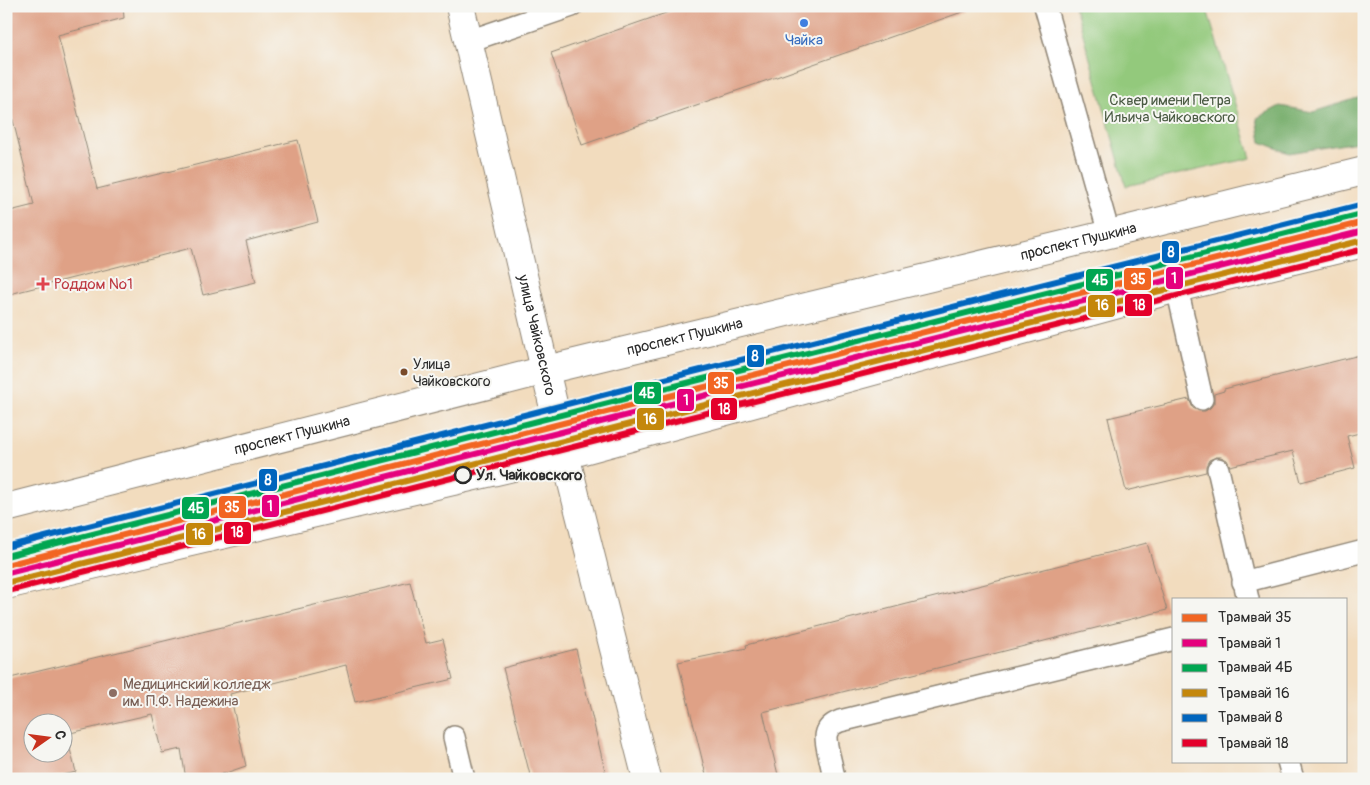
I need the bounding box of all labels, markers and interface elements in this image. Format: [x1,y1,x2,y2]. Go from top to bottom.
marker: Чайка [798,17,810,29]
place label: Чайка [785,31,823,50]
park label: Сквер имени Петра Ильича Чайковского [1104,91,1236,127]
street label: проспект Пушкина [1018,219,1139,265]
line badge: 8 [1161,240,1180,264]
text: 8 [1167,244,1175,261]
line badge: 1 [1165,266,1184,290]
line badge: 35 [1123,267,1152,291]
line badge: 4Б [1085,268,1114,292]
text: 1 [1171,270,1177,287]
text: 35 [1130,271,1146,288]
street label: улица Чайковского [513,272,560,398]
text: 4Б [1092,272,1108,289]
place label: Роддом №1 [54,275,133,294]
marker: Роддом №1 [36,277,50,291]
line badge: 18 [1124,293,1153,317]
line badge: 16 [1087,294,1116,318]
text: 16 [1095,297,1109,314]
text: 18 [1133,297,1145,314]
street label: проспект Пушкина [625,314,745,360]
line badge: 8 [746,344,765,368]
text: 8 [751,348,759,365]
place label: Улица Чайковского [413,356,491,390]
marker: Улица Чайковского [399,367,409,377]
line badge: 35 [707,371,735,395]
text: 35 [713,375,729,392]
line badge: 4Б [633,381,662,405]
text: 4Б [639,385,655,402]
line badge: 1 [676,388,695,412]
text: 1 [683,392,689,409]
line badge: 18 [710,397,738,421]
text: 18 [718,401,730,418]
line badge: 16 [636,407,665,431]
text: 16 [643,411,657,428]
street label: проспект Пушкина [232,412,352,459]
marker: Ул. Чайковского [454,466,472,484]
place label: Ул. Чайковского [476,466,582,485]
line badge: 8 [258,468,278,492]
text: 8 [264,472,272,489]
line badge: 1 [261,494,280,518]
line badge: 35 [218,495,247,519]
line badge: 4Б [181,496,210,520]
text: 1 [267,498,273,515]
text: 35 [224,499,240,516]
text: 4Б [188,500,204,517]
line badge: 18 [223,521,252,545]
line badge: 16 [185,522,214,546]
text: 18 [231,524,243,541]
text: 16 [192,526,206,543]
legend [1172,598,1348,762]
text: Трамвай 35 [1218,608,1292,627]
text: Трамвай 1 [1218,634,1281,653]
text: Трамвай 4Б [1218,658,1293,677]
place label: Медицинский колледж им. П.Ф. Надежина [123,675,271,711]
text: Трамвай 16 [1218,684,1290,703]
marker: Медицинский колледж им. П.Ф. Надежина [107,687,119,699]
text: Трамвай 8 [1218,708,1283,727]
north arrow [22,712,72,762]
text: С [51,729,70,742]
text: Трамвай 18 [1218,734,1289,753]

